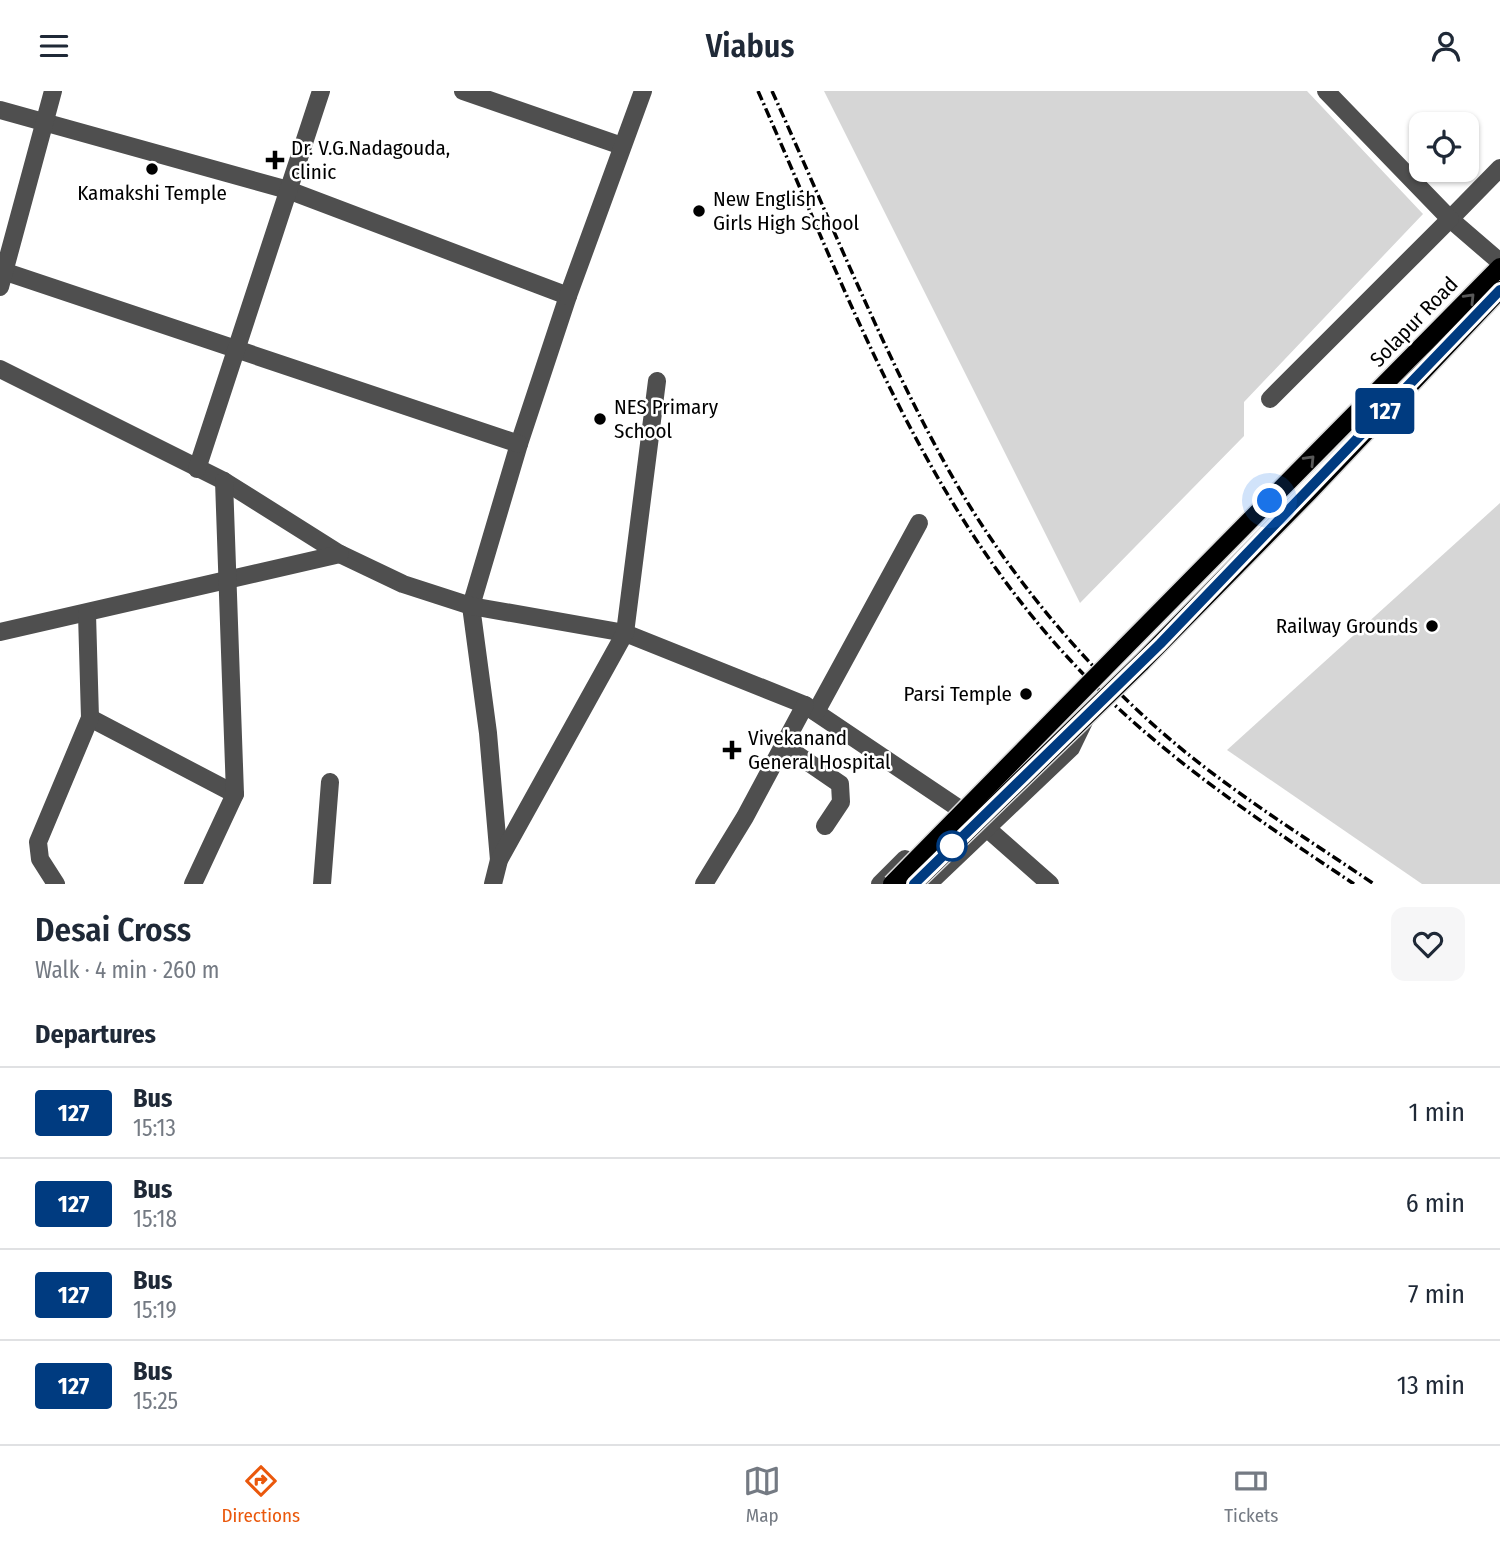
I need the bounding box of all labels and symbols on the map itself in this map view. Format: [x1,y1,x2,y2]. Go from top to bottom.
place label: Dr. V.G.Nadagouda, clinic [291,135,450,185]
marker: Dr. V.G.Nadagouda, clinic [265,150,285,170]
marker: Kamakshi Temple [144,161,160,177]
place label: Kamakshi Temple [77,180,227,206]
place label: New English Girls High School [713,186,860,236]
marker: New English Girls High School [691,203,707,219]
street label: Solapur Road [1365,272,1463,372]
one-way arrow [1461,293,1474,306]
line badge: 127 [1345,388,1425,434]
place label: NES Primary School [614,394,719,444]
marker: NES Primary School [592,411,608,427]
one-way arrow [1302,455,1315,468]
your location [1252,483,1287,518]
place label: Railway Grounds [1276,613,1418,639]
marker: Railway Grounds [1424,618,1440,634]
place label: Parsi Temple [904,681,1012,707]
marker: Parsi Temple [1018,686,1034,702]
place label: Vivekanand General Hospital [748,725,891,775]
marker: Vivekanand General Hospital [722,740,742,760]
unlabelled marker [937,831,967,861]

